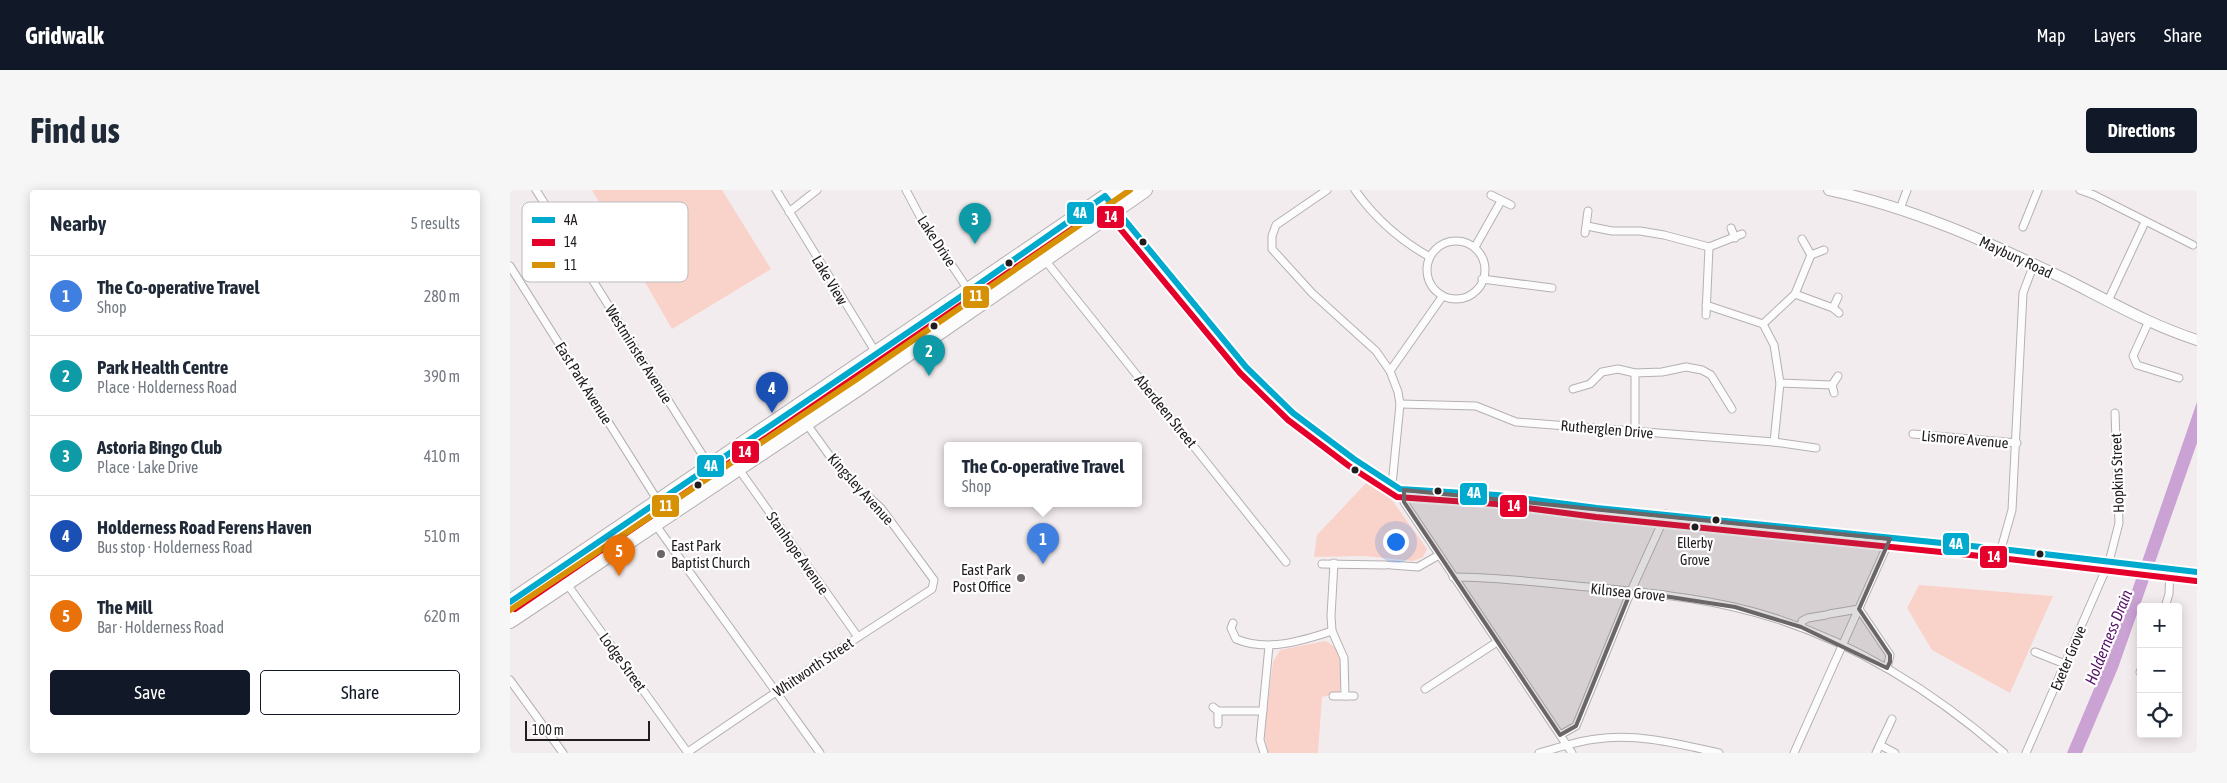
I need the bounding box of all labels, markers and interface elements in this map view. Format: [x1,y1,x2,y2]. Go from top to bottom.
text: Gridwalk [25,22,104,49]
text: Map [2036,25,2065,46]
text: Layers [2093,25,2136,46]
text: Share [2164,25,2202,46]
button: Directions [2086,108,2197,153]
text: Find us [30,110,120,150]
line badge: 4A [1066,201,1095,225]
legend [522,202,688,282]
pin: 3 [959,203,991,244]
text: 4A [1072,205,1087,221]
line badge: 14 [1096,205,1125,229]
text: 14 [1104,209,1118,225]
text: Nearby [50,211,106,235]
text: 4A [564,212,578,228]
street label: Lake Drive [914,212,960,270]
text: 5 results [410,214,460,232]
street label: Maybury Road [1977,233,2055,281]
text: 14 [564,234,578,250]
unlabelled marker [1138,237,1148,247]
street label: Lake View [809,252,851,308]
text: 11 [564,257,577,273]
unlabelled marker [1004,258,1014,268]
text: The Co-operative Travel [97,276,260,298]
line badge: 11 [962,285,990,309]
text: 1 [62,287,70,305]
text: 280 m [424,287,460,305]
text: 11 [969,288,983,304]
text: Shop [97,298,127,316]
street label: Westminster Avenue [602,302,676,406]
unlabelled marker [929,321,939,331]
pin: 2 [913,335,945,376]
street label: East Park Avenue [552,339,616,427]
text: Park Health Centre [97,356,228,378]
text: 2 [62,367,70,385]
text: 390 m [424,367,460,385]
street label: Aberdeen Street [1132,371,1200,451]
pin: 4 [756,372,788,413]
text: Place · Holderness Road [97,378,237,396]
street label: Rutherglen Drive [1560,416,1654,442]
street label: Lismore Avenue [1921,427,2009,451]
street label: Hopkins Street [2107,433,2127,513]
text: Astoria Bingo Club [97,436,222,458]
line badge: 14 [731,440,760,464]
popup [944,442,1142,507]
text: 14 [738,444,752,460]
text: 3 [62,447,70,465]
text: 410 m [424,447,460,465]
street label: Kingsley Avenue [825,450,898,528]
line badge: 4A [696,454,725,478]
text: The Co-operative Travel [962,455,1124,477]
text: Place · Lake Drive [97,458,198,476]
text: 4A [703,458,718,474]
unlabelled marker [1350,465,1360,475]
text: Shop [962,477,991,495]
unlabelled marker [693,480,703,490]
line badge: 4A [1459,482,1488,506]
text: 4A [1466,485,1481,501]
unlabelled marker [1433,486,1443,496]
line badge: 11 [651,494,680,518]
line badge: 14 [1499,494,1528,518]
text: 11 [659,498,673,514]
text: 14 [1507,498,1521,514]
street label: Stanhope Avenue [763,509,833,598]
unlabelled marker [1711,515,1721,525]
text: Holderness Road Ferens Haven [97,516,312,538]
marker: Ellerby Grove [1690,522,1700,532]
pin: 1 [1027,523,1059,564]
text: 4 [62,527,70,545]
text: 510 m [424,527,460,545]
your location [1383,529,1409,555]
line badge: 4A [1942,532,1970,556]
pin: 5 [603,535,635,576]
place label: Ellerby Grove [1677,535,1713,568]
text: 4A [1948,536,1963,552]
place label: East Park Baptist Church [671,537,750,571]
text: Bus stop · Holderness Road [97,538,253,556]
line badge: 14 [1979,545,2008,569]
marker: East Park Baptist Church [655,548,667,560]
text: 14 [1987,549,2001,565]
unlabelled marker [2035,549,2045,559]
place label: East Park Post Office [952,561,1011,595]
marker: East Park Post Office [1015,572,1027,584]
street label: Kilnsea Grove [1590,580,1667,604]
water label: Holderness Drain [2081,587,2135,687]
text: The Mill [97,596,153,618]
map controls [2137,603,2182,738]
button: + [2137,603,2182,648]
text: 5 [62,607,70,625]
text: 620 m [424,607,460,625]
text: Bar · Holderness Road [97,618,224,636]
street label: Exeter Grove [2047,623,2089,693]
street label: Lodge Street [596,630,650,694]
street label: Whitworth Street [770,634,856,700]
button: − [2137,648,2182,693]
button: Save [50,670,250,715]
button: Share [260,670,460,715]
button: locate [2137,693,2182,738]
scale bar [525,718,650,741]
text: 100 m [532,722,564,738]

